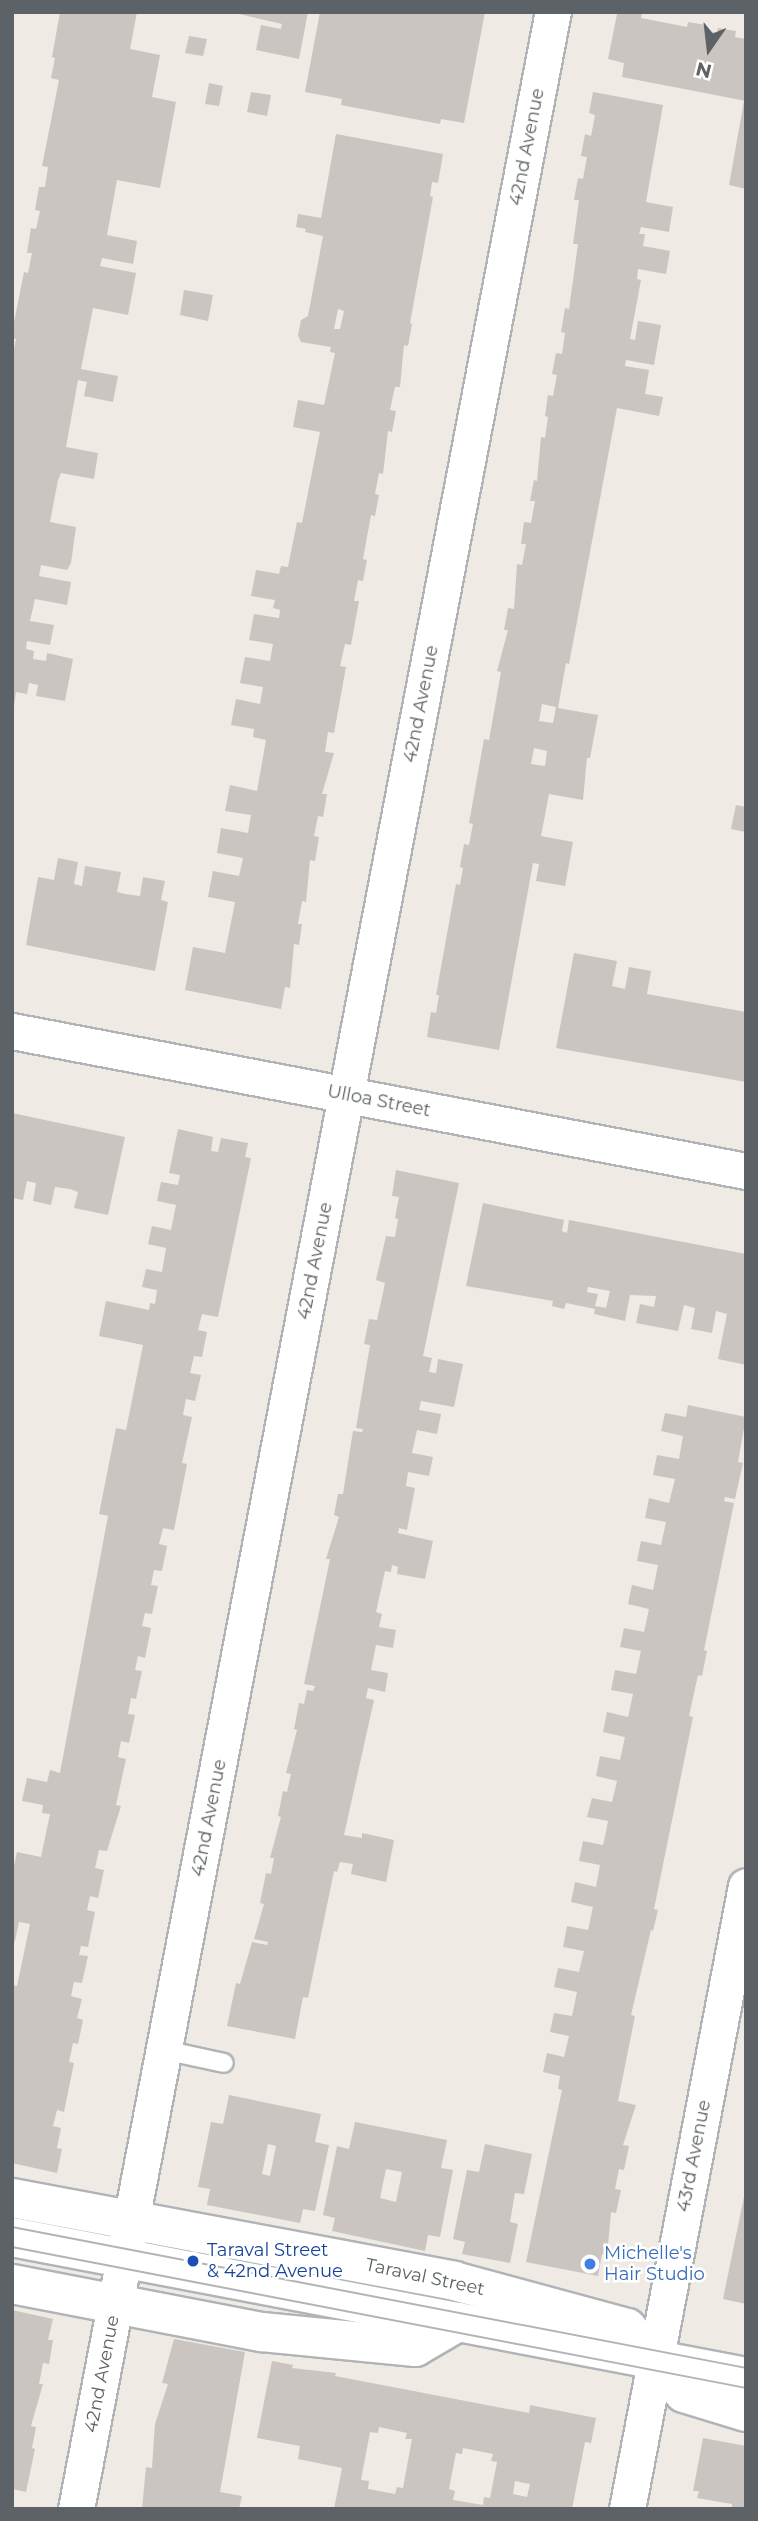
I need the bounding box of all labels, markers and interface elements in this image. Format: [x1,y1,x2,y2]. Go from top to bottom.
north arrow [674,14,744,84]
text: N [694,57,714,83]
street label: 42nd Avenue [505,86,549,208]
street label: 42nd Avenue [399,643,443,765]
street label: Ulloa Street [325,1080,433,1122]
street label: 42nd Avenue [293,1200,337,1322]
street label: 42nd Avenue [187,1757,231,1879]
street label: 43rd Avenue [673,2098,715,2214]
place label: Taraval Street & 42nd Avenue [207,2240,343,2282]
place label: Michelle's Hair Studio [604,2243,705,2286]
marker: Taraval Street & 42nd Avenue [185,2253,201,2269]
street label: Taraval Street [363,2254,487,2300]
marker: Michelle's Hair Studio [582,2256,598,2272]
street label: 42nd Avenue [80,2313,124,2435]

